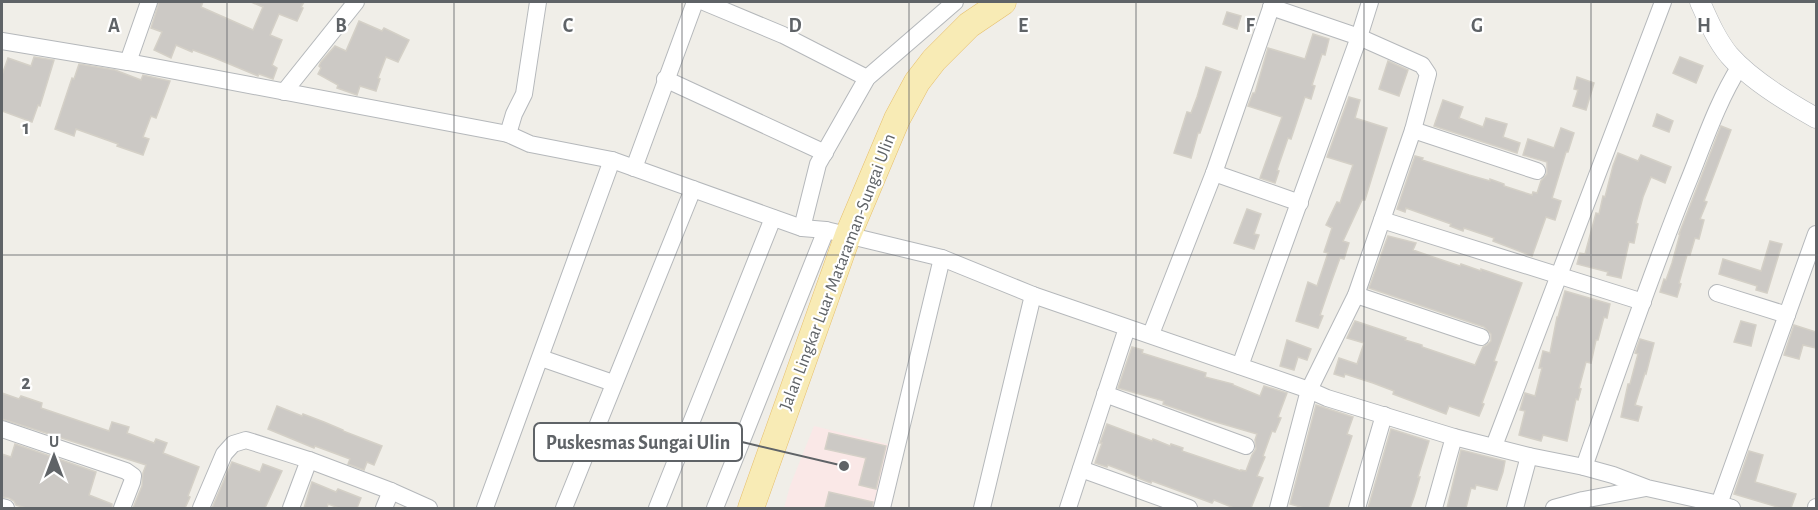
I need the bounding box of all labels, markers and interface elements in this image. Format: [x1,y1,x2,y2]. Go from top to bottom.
text: A [108,16,120,36]
text: B [335,16,347,36]
text: C [563,16,574,36]
text: D [788,16,802,36]
text: E [1018,16,1028,36]
text: F [1245,16,1255,36]
text: G [1471,16,1483,36]
text: H [1697,16,1711,36]
text: 1 [22,118,30,138]
street label: Jalan Lingkar Luar Mataraman-Sungai Ulin [777,131,899,413]
text: 2 [21,373,31,393]
callout: Puskesmas Sungai Ulin [534,423,742,461]
north arrow [24,426,84,486]
text: Puskesmas Sungai Ulin [546,433,730,453]
text: U [49,434,59,450]

